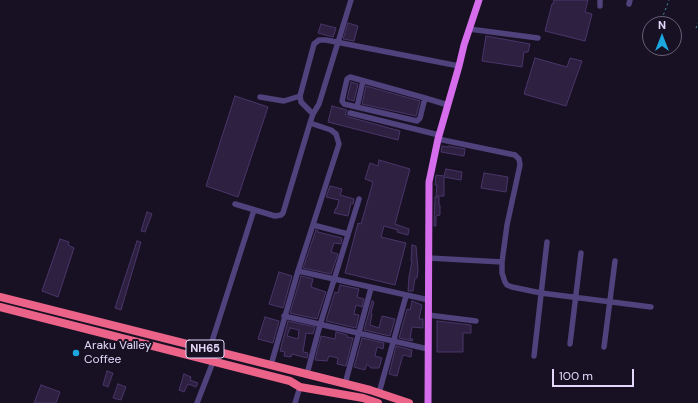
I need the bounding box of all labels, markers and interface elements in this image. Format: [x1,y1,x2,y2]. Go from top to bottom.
north arrow [642,16,682,56]
text: N [658,18,666,32]
place label: Araku Valley Coffee [84,339,152,367]
road number: NH65 [186,340,224,358]
marker: Araku Valley Coffee [71,348,81,358]
scale bar [554,361,636,387]
text: 100 m [559,368,593,384]

